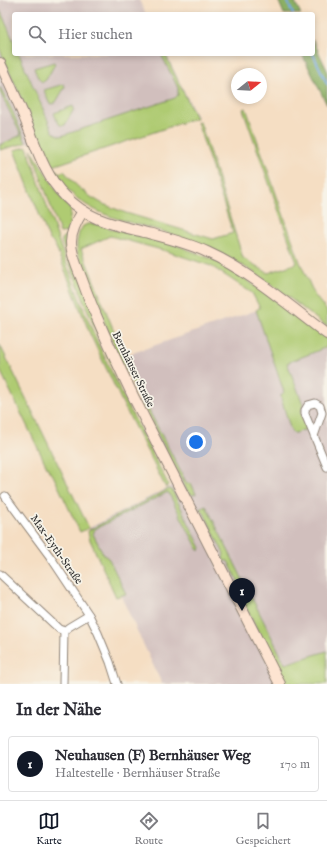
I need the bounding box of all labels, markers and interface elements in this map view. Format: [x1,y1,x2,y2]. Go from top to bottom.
search box [12,12,315,56]
icon: search [26,23,48,45]
text: Hier suchen [58,25,133,44]
north arrow [231,68,267,104]
street label: Bernhäuser Straße [109,329,158,410]
your location [186,432,206,452]
street label: Max-Eyth-Straße [27,512,85,587]
pin: 1 [229,578,255,611]
text: In der Nähe [16,700,101,721]
text: Neuhausen (F) Bernhäuser Weg [55,746,251,765]
text: 1 [28,756,32,773]
text: 170 m [280,756,310,773]
text: Haltestelle · Bernhäuser Straße [55,765,220,782]
tab: Karte [36,810,62,848]
tab: Route [134,810,163,848]
tab: Gespeichert [236,810,291,848]

